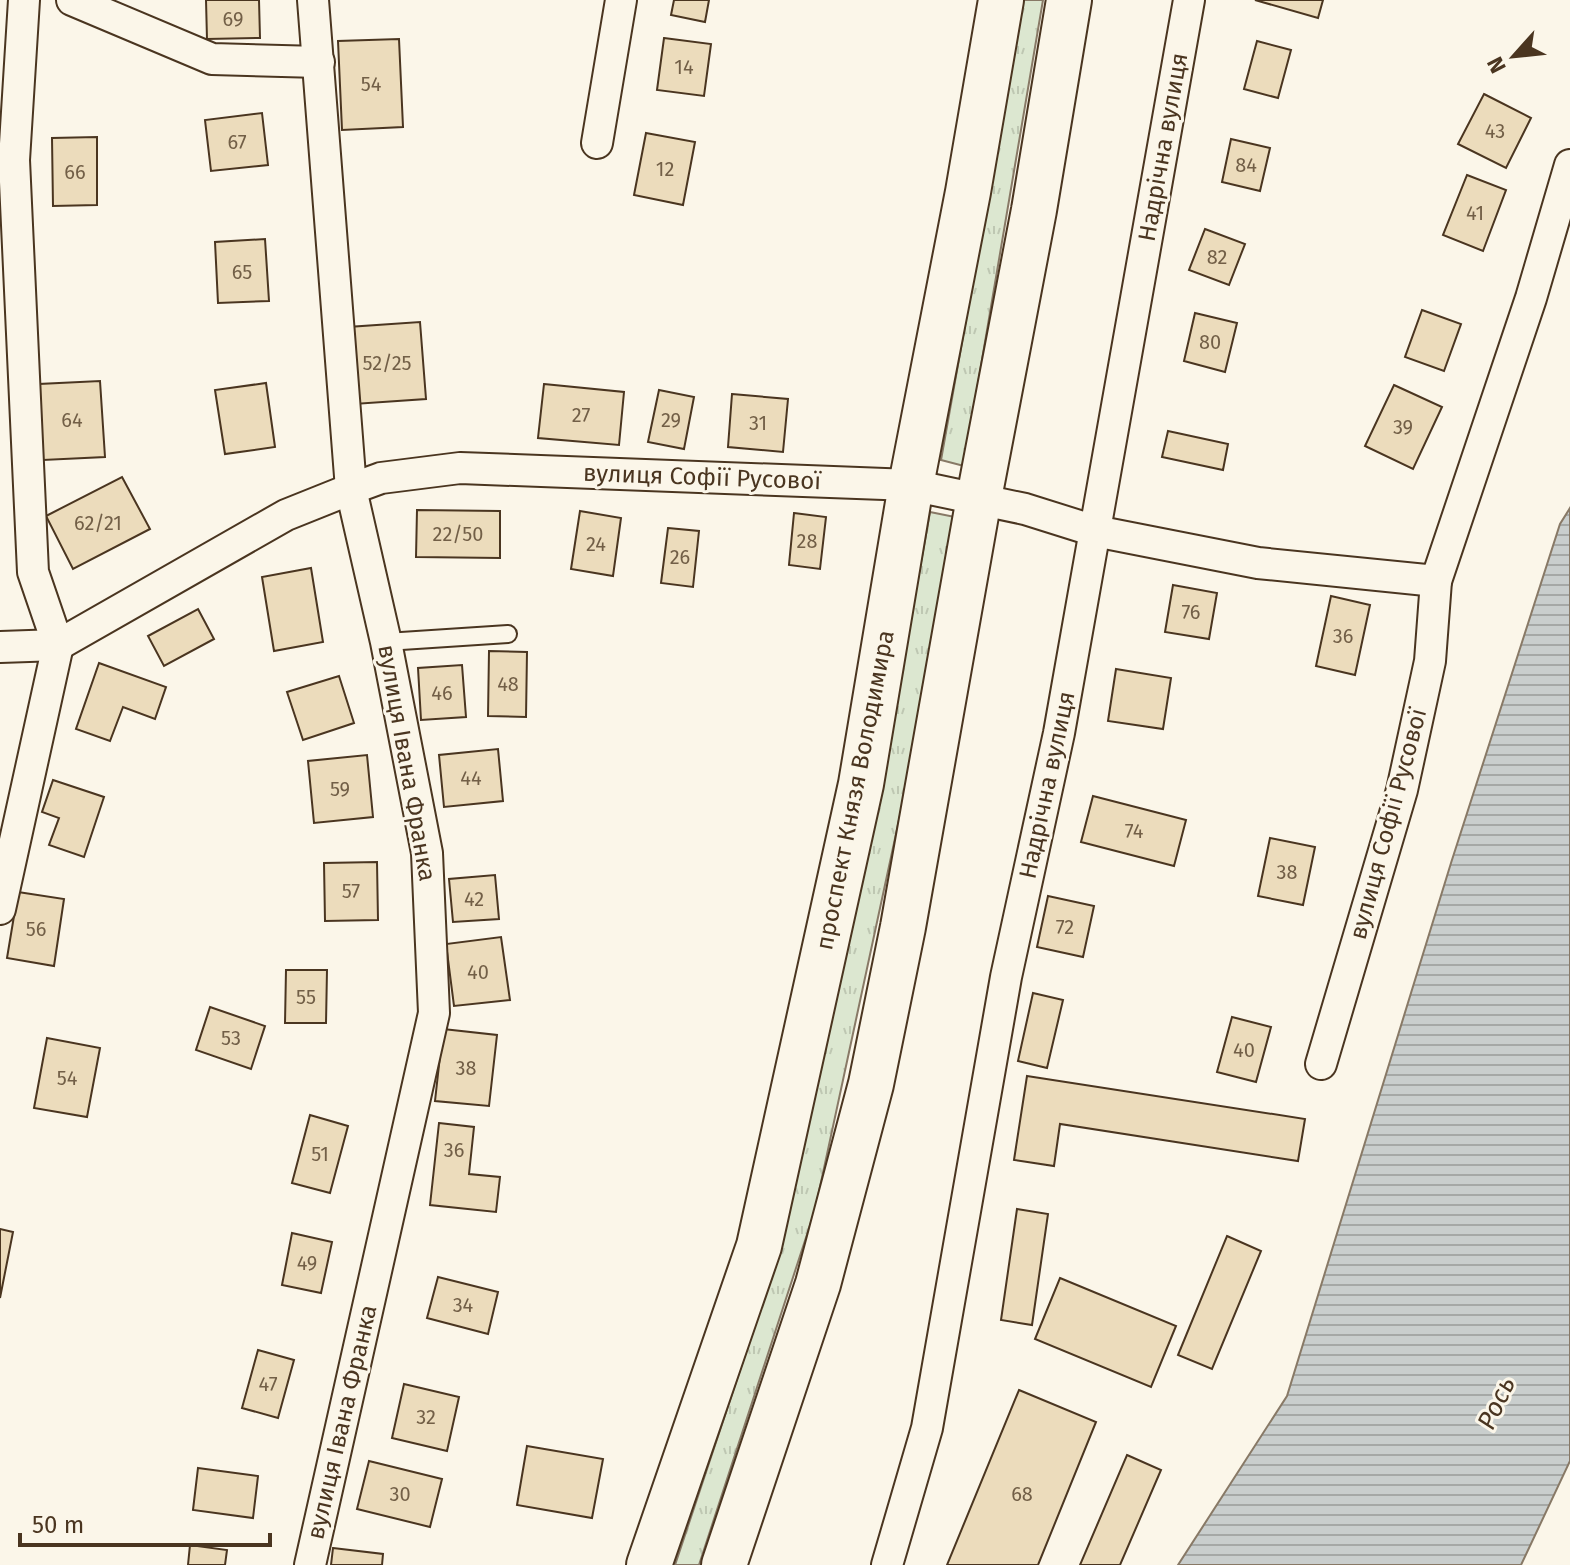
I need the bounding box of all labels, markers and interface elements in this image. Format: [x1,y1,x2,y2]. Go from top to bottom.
house number: 69 [223,7,243,31]
north arrow [1474,16,1554,96]
street label: Надрічна вулиця [1133,51,1193,243]
text: N [1481,52,1512,77]
house number: 14 [674,55,694,79]
house number: 54 [361,72,382,96]
house number: 43 [1485,119,1505,143]
house number: 67 [227,130,247,154]
house number: 84 [1235,153,1257,177]
house number: 12 [656,157,674,181]
house number: 66 [64,160,86,184]
house number: 41 [1466,201,1484,225]
house number: 82 [1207,245,1227,269]
house number: 65 [232,260,252,284]
house number: 80 [1199,330,1221,354]
house number: 52/25 [362,351,412,375]
house number: 27 [572,403,590,427]
house number: 64 [61,408,83,432]
house number: 29 [661,408,681,432]
house number: 31 [749,411,767,435]
house number: 39 [1393,415,1413,439]
street label: вулиця Софії Русової [583,459,823,495]
house number: 62/21 [74,511,122,535]
house number: 22/50 [433,522,483,546]
house number: 28 [797,529,817,553]
house number: 24 [586,532,606,556]
house number: 26 [670,545,690,569]
house number: 76 [1181,600,1201,624]
house number: 36 [1333,624,1353,648]
street label: проспект Князя Володимира [810,628,900,952]
street label: вулиця Івана Франка [372,642,442,884]
house number: 48 [497,672,519,696]
house number: 46 [431,681,453,705]
street label: Надрічна вулиця [1013,689,1081,881]
street label: вулиця Софії Русової [1344,704,1433,943]
house number: 44 [460,766,482,790]
house number: 59 [330,777,350,801]
house number: 74 [1125,819,1144,843]
house number: 38 [1277,860,1298,884]
house number: 57 [342,879,360,903]
house number: 42 [464,887,484,911]
house number: 72 [1056,915,1074,939]
house number: 56 [26,917,46,941]
house number: 40 [467,960,489,984]
house number: 55 [296,985,316,1009]
house number: 53 [221,1026,241,1050]
house number: 40 [1233,1038,1255,1062]
house number: 38 [456,1056,477,1080]
house number: 54 [57,1066,78,1090]
house number: 36 [444,1138,464,1162]
house number: 51 [311,1142,329,1166]
house number: 49 [297,1251,317,1275]
house number: 34 [453,1293,474,1317]
street label: вулиця Івана Франка [301,1302,383,1542]
house number: 47 [258,1372,278,1396]
water label: Рось [1471,1372,1522,1435]
house number: 32 [416,1405,436,1429]
house number: 30 [389,1482,411,1506]
house number: 68 [1011,1482,1033,1506]
scale bar [20,1497,270,1547]
text: 50 m [32,1511,84,1539]

